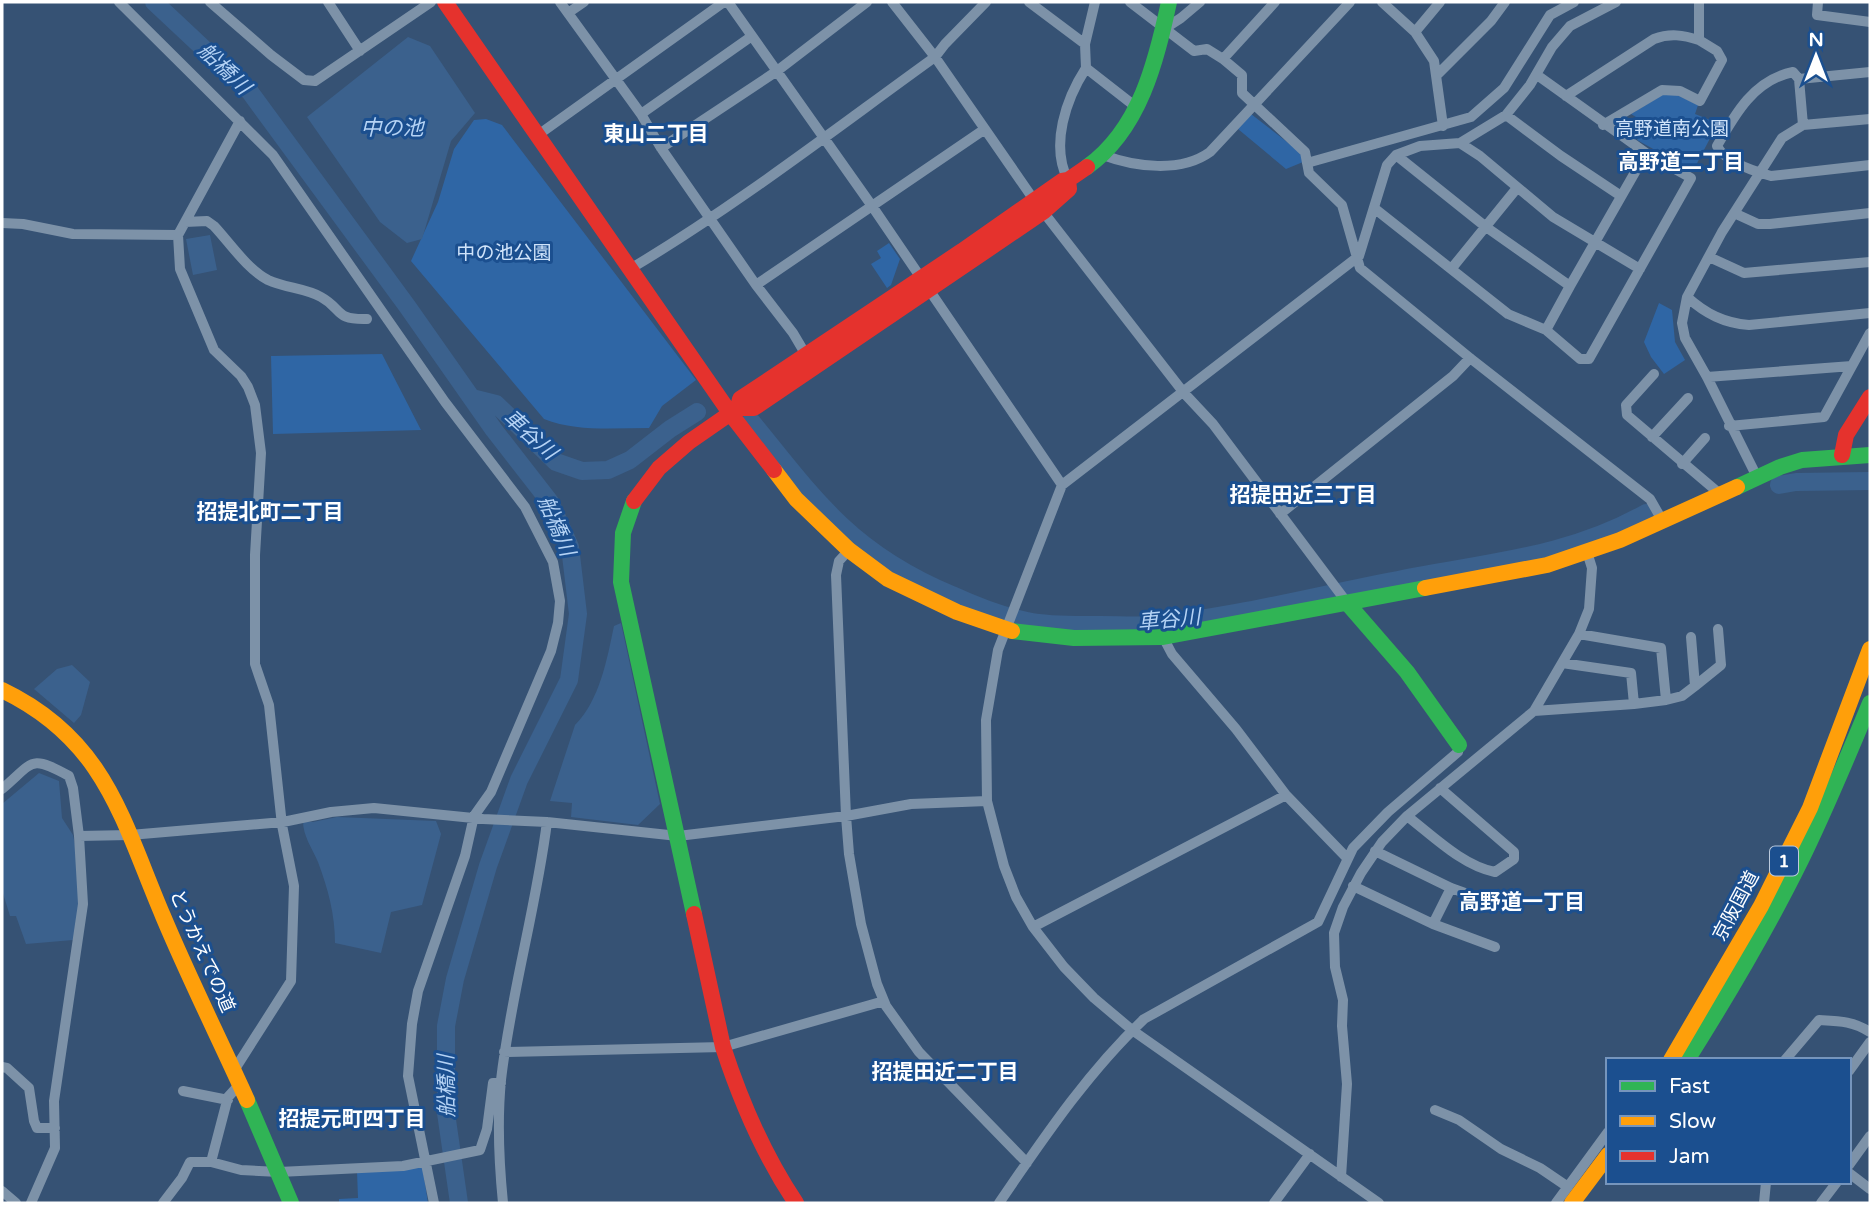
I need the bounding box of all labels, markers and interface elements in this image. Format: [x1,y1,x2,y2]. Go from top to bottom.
north arrow [1781,21,1851,91]
text: N [1808,29,1824,51]
water label: 船橋川 [193,38,257,101]
water label: 中の池 [361,116,425,141]
park label: 高野道南公園 [1615,118,1729,140]
district label: 東山二丁目 [604,122,709,147]
district label: 高野道二丁目 [1618,150,1744,175]
park label: 中の池公園 [456,242,552,264]
water label: 車谷川 [498,405,563,467]
district label: 招提田近三丁目 [1230,483,1377,508]
water label: 船橋川 [532,492,581,562]
district label: 招提北町二丁目 [197,500,344,525]
water label: 車谷川 [1137,605,1203,635]
road number: 1 [1770,846,1798,876]
street label: 京阪国道 [1708,867,1764,945]
street label: とうかえでの道 [165,886,239,1016]
district label: 高野道一丁目 [1459,890,1585,915]
water label: 船橋川 [434,1052,460,1118]
legend [1606,1058,1851,1184]
district label: 招提田近二丁目 [872,1060,1019,1085]
text: Fast [1669,1074,1710,1099]
district label: 招提元町四丁目 [279,1107,426,1132]
text: Slow [1669,1109,1717,1134]
text: Jam [1669,1144,1710,1169]

